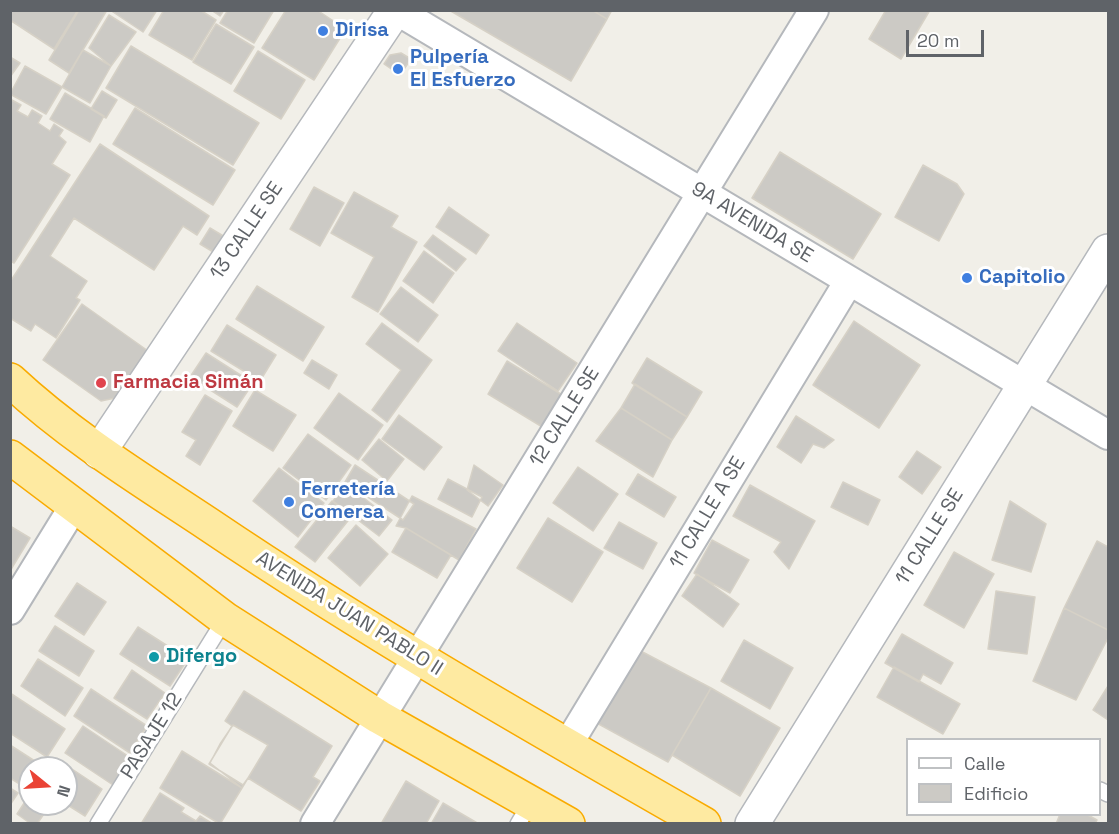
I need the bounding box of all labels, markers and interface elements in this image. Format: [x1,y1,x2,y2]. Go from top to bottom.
scale bar [909,18,987,56]
place label: Dirisa [335,19,389,43]
marker: Dirisa [316,24,330,38]
text: 20 m [917,29,960,52]
place label: Pulpería El Esfuerzo [410,46,516,93]
marker: Pulpería El Esfuerzo [391,62,405,76]
street label: 9A AVENIDA SE [687,177,817,269]
street label: 13 CALLE SE [206,178,288,284]
place label: Capitolio [979,266,1065,290]
marker: Capitolio [960,271,974,285]
street label: 12 CALLE SE [525,363,605,471]
place label: Farmacia Simán [113,371,264,395]
marker: Farmacia Simán [94,376,108,390]
street label: 11 CALLE A SE [665,453,751,573]
place label: Ferretería Comersa [301,478,395,525]
street label: 11 CALLE SE [891,484,969,590]
marker: Ferretería Comersa [282,495,296,509]
street label: AVENIDA JUAN PABLO II [251,547,447,681]
place label: Difergo [166,645,237,669]
marker: Difergo [147,650,161,664]
street label: PASAJE 12 [116,689,188,783]
legend [906,738,1101,816]
text: Calle [964,752,1005,775]
north arrow [18,756,78,816]
text: Edificio [964,782,1028,805]
text: N [52,783,75,799]

